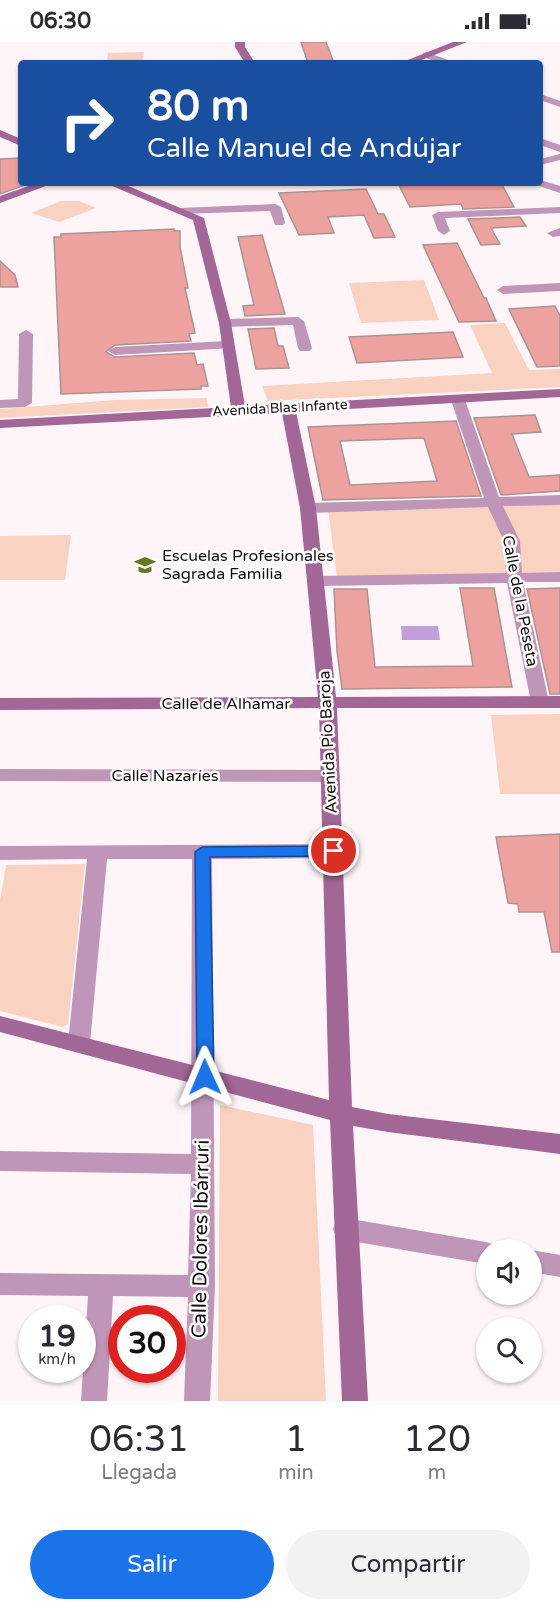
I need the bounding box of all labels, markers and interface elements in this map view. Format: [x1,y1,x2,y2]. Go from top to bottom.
text: 06:30 [30,8,91,34]
text: 80 m [147,81,249,132]
icon: right [48,84,126,162]
text: Calle Manuel de Andújar [147,132,461,165]
street label: Avenida Blas Infante [212,396,348,420]
street label: Calle de la Peseta [497,534,543,668]
place label: Escuelas Profesionales Sagrada Familia [162,546,334,584]
school or university icon: Escuelas Profesionales Sagrada Familia [133,553,157,577]
street label: Avenida Pío Baroja [314,670,342,814]
street label: Calle de Alhamar [162,694,291,714]
street label: Calle Nazaríes [112,766,218,786]
pin [308,825,359,876]
icon: arrive [317,834,350,867]
position arrow [173,1045,237,1109]
street label: Calle Dolores Ibárruri [187,1140,215,1338]
map controls [476,1239,542,1383]
button: sound [476,1239,542,1305]
speed limit sign: 30 [108,1305,186,1383]
button: search [476,1317,542,1383]
text: 19 [38,1318,76,1355]
text: km/h [38,1350,76,1368]
text: 06:31 [89,1418,189,1461]
text: 1 [285,1418,307,1461]
text: 120 [403,1418,471,1461]
text: Llegada [101,1461,177,1485]
text: min [278,1461,314,1485]
text: m [428,1461,446,1485]
button: Salir [30,1530,274,1599]
button: Compartir [286,1530,530,1599]

